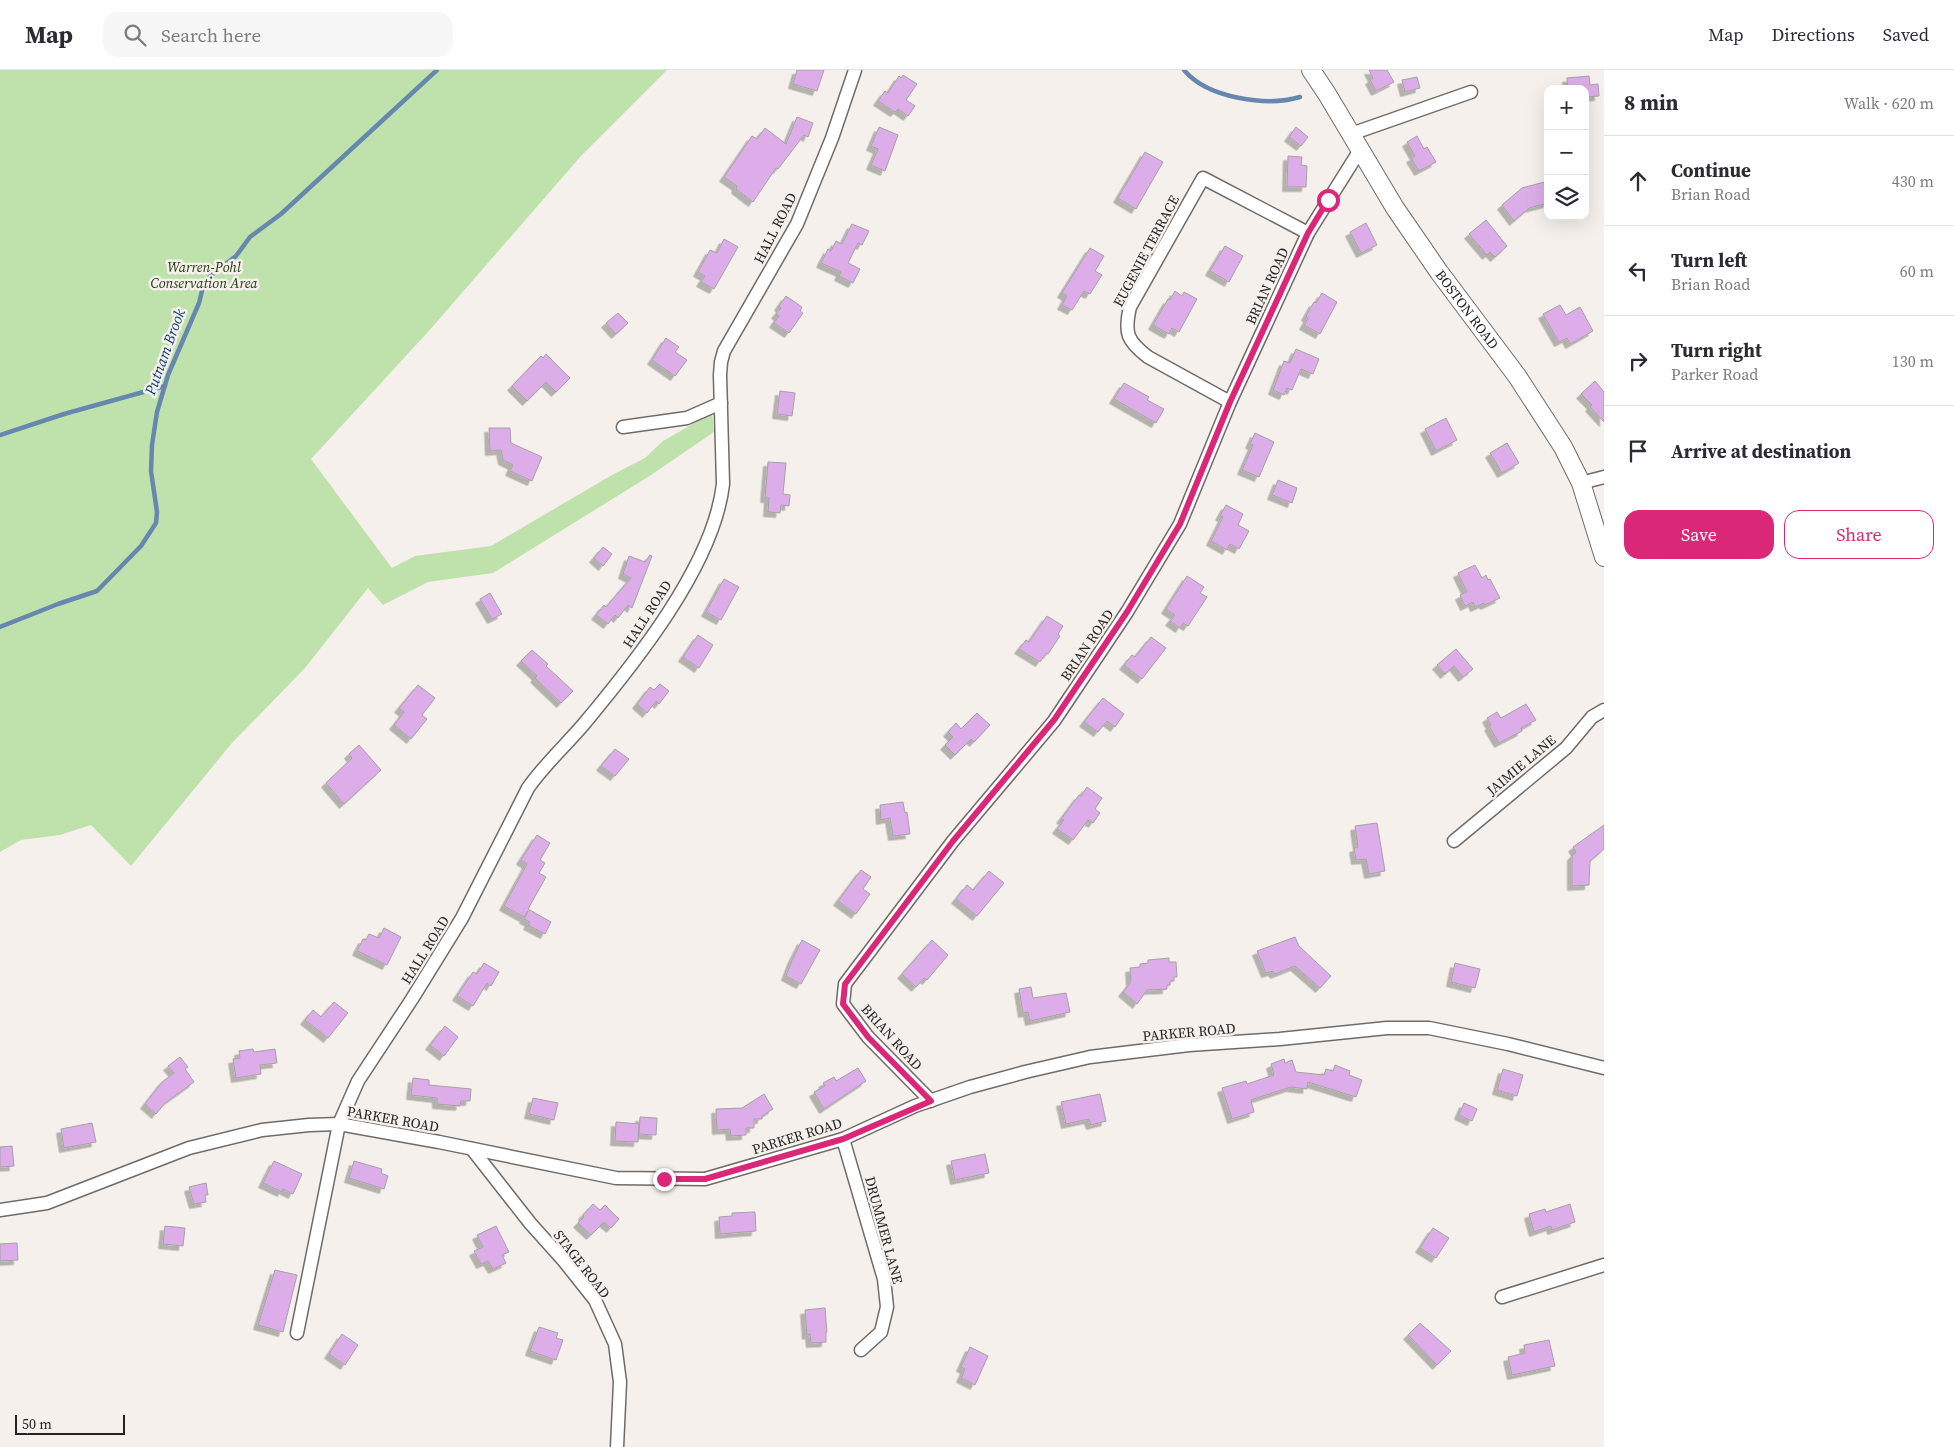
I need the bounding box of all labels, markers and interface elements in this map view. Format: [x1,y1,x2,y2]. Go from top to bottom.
search box [103,12,453,57]
text: Map [25,18,73,51]
icon: search [121,21,149,49]
text: Search here [161,22,261,48]
text: Map [1708,22,1744,47]
text: Directions [1772,22,1855,47]
text: Saved [1883,22,1929,47]
map controls [1544,85,1589,220]
button: + [1544,85,1589,130]
text: 8 min [1624,88,1679,117]
text: Walk · 620 m [1844,92,1934,114]
button: − [1544,130,1589,175]
text: Continue [1671,157,1751,183]
icon: ahead [1624,167,1652,195]
text: 430 m [1892,170,1934,192]
button: layers [1544,175,1589,220]
text: Brian Road [1671,183,1750,205]
street label: HALL ROAD [749,189,801,267]
route start [1317,189,1340,212]
street label: EUGENIE TERRACE [1108,192,1184,310]
street label: BRIAN ROAD [1240,244,1294,328]
text: Turn left [1671,247,1747,273]
park label: Warren-Pohl Conservation Area [150,257,258,293]
icon: left [1624,257,1652,285]
text: 60 m [1900,260,1934,282]
street label: BOSTON ROAD [1431,266,1503,353]
text: Brian Road [1671,273,1750,295]
water label: Putnam Brook [139,305,190,399]
text: Turn right [1671,337,1762,363]
icon: right [1624,347,1652,375]
text: 130 m [1892,350,1934,372]
text: Parker Road [1671,363,1758,385]
icon: arrive [1624,437,1652,465]
text: Arrive at destination [1671,438,1851,464]
button: Save [1624,510,1774,559]
button: Share [1784,510,1934,559]
street label: HALL ROAD [618,576,676,652]
street label: BRIAN ROAD [1056,605,1118,685]
street label: JAIMIE LANE [1481,730,1560,801]
street label: HALL ROAD [396,912,454,988]
street label: BRIAN ROAD [857,1000,927,1074]
street label: PARKER ROAD [1142,1018,1236,1046]
street label: PARKER ROAD [345,1101,441,1137]
street label: PARKER ROAD [750,1113,844,1159]
route end [653,1168,676,1191]
street label: DRUMMER LANE [860,1174,908,1286]
street label: STAGE ROAD [549,1226,615,1302]
scale bar [15,1412,125,1435]
text: 50 m [22,1414,52,1434]

